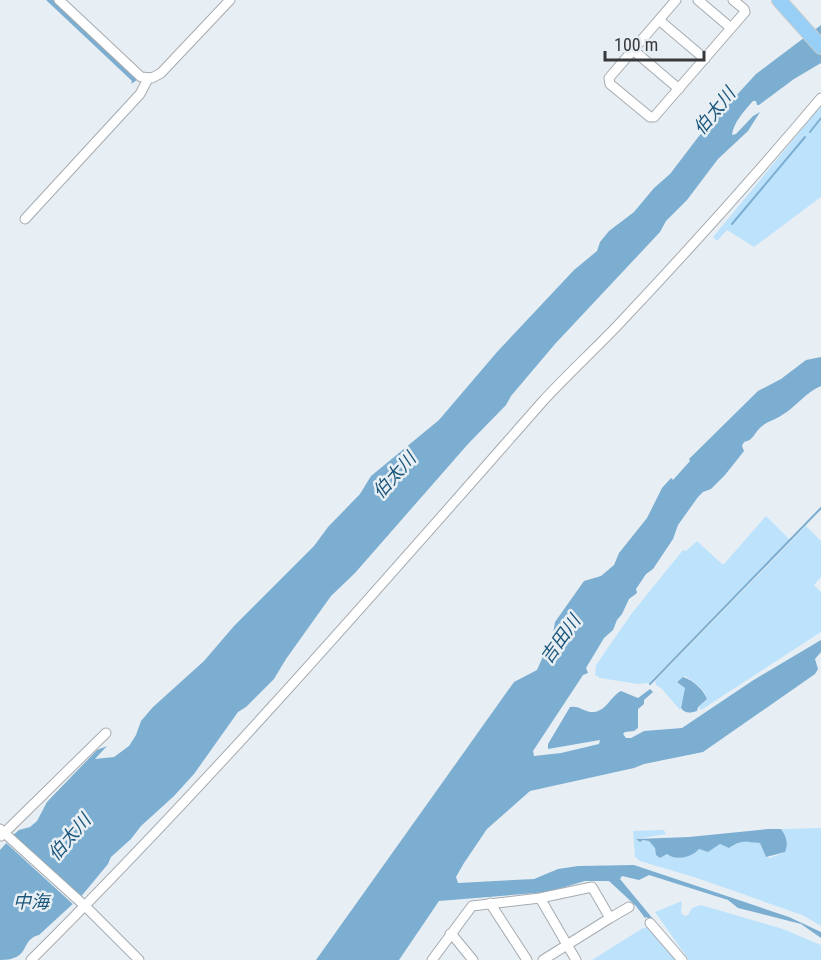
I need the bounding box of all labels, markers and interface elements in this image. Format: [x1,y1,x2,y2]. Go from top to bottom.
scale bar [605,24,704,62]
text: 100 m [614,34,658,55]
water label: 伯太川 [689,82,740,139]
water label: 伯太川 [368,446,421,502]
water label: 吉田川 [536,609,586,667]
water label: 伯太川 [43,808,96,864]
water label: 中海 [13,891,52,912]

